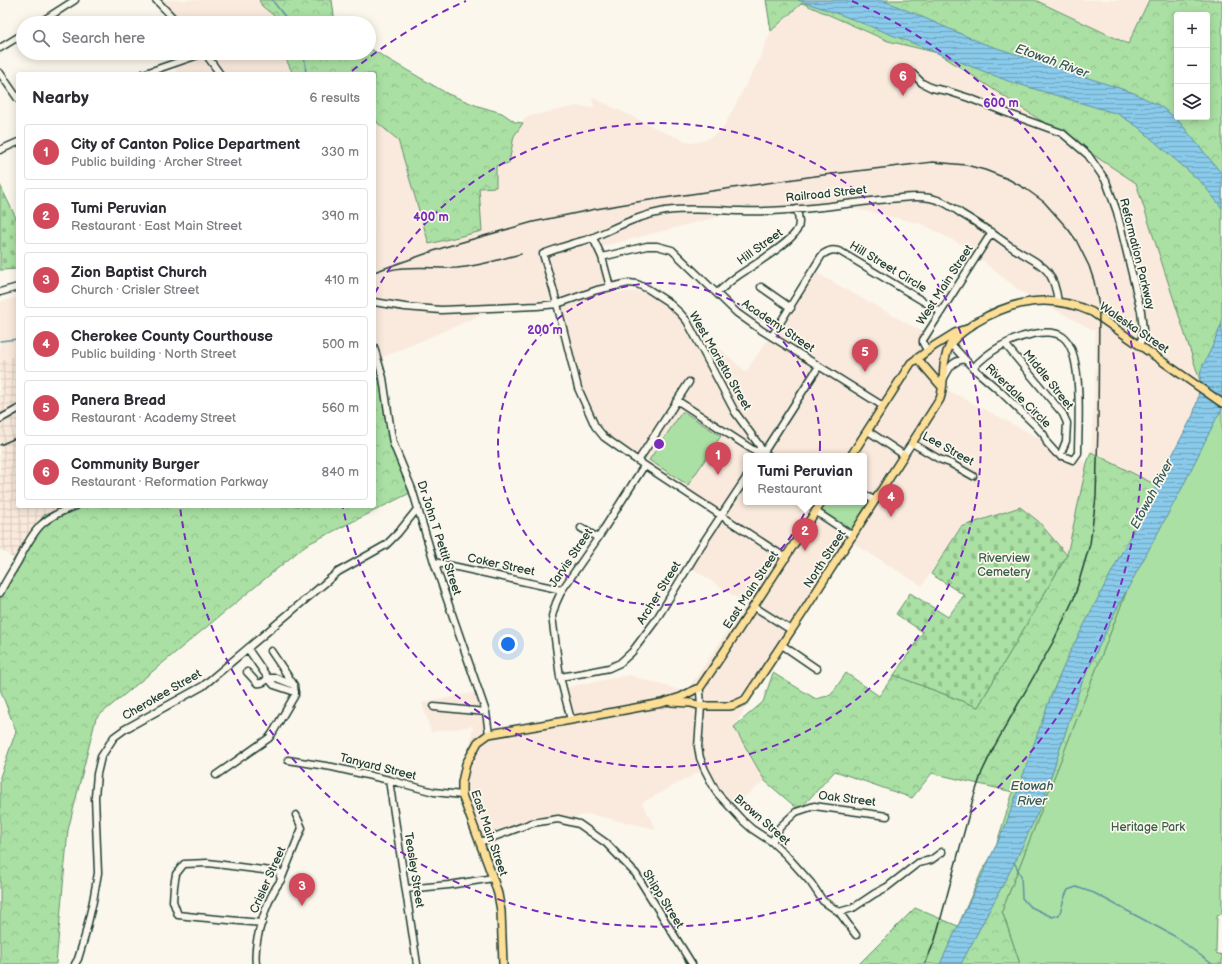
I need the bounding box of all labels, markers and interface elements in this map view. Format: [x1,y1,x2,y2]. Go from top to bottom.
map controls [1174,12,1210,120]
button: + [1174,12,1210,48]
search box [16,16,376,60]
icon: search [30,27,52,49]
text: Search here [62,29,145,48]
water label: Etowah River [1013,40,1092,82]
button: − [1174,48,1210,84]
pin: 6 [890,63,916,96]
button: layers [1174,84,1210,120]
text: Nearby [32,88,89,108]
text: 6 results [310,90,360,106]
text: 600 m [983,96,1019,111]
text: City of Canton Police Department [71,135,300,154]
text: 1 [43,144,49,160]
text: 330 m [321,144,359,160]
text: Public building · Archer Street [71,154,242,170]
street label: Railroad Street [785,182,868,206]
street label: Reformation Parkway [1116,197,1158,312]
text: Tumi Peruvian [71,199,167,218]
text: 2 [42,208,50,224]
text: 390 m [322,208,359,224]
text: 400 m [413,210,449,225]
text: Restaurant · East Main Street [71,218,242,234]
street label: Hill Street [734,225,786,269]
street label: Hill Street Circle [847,238,929,296]
street label: West Main Street [913,242,977,328]
text: Zion Baptist Church [71,263,207,282]
text: 3 [42,272,50,288]
text: 410 m [324,272,359,288]
text: Church · Crisler Street [71,282,199,298]
street label: Academy Street [739,296,818,356]
street label: Waleska Street [1096,299,1172,357]
street label: West Marietta Street [686,309,754,413]
text: 200 m [527,323,563,338]
text: Cherokee County Courthouse [71,327,273,346]
text: 4 [42,336,50,352]
text: 500 m [322,336,359,352]
pin: 5 [852,339,878,372]
text: Public building · North Street [71,346,236,362]
street label: Middle Street [1019,347,1077,413]
street label: Riverdale Circle [982,361,1054,431]
text: Panera Bread [71,391,166,410]
text: 5 [42,400,50,416]
text: 560 m [322,400,359,416]
text: Restaurant · Academy Street [71,410,236,426]
street label: Lee Street [920,429,977,469]
centre of rings [652,437,666,451]
pin: 1 [705,442,731,475]
popup [743,453,867,505]
text: Community Burger [71,455,199,474]
water label: Etowah River [1127,455,1178,532]
text: Tumi Peruvian [757,462,853,481]
text: 6 [42,464,50,480]
text: 840 m [322,464,359,480]
text: Restaurant · Reformation Parkway [71,474,268,490]
street label: Dr John T Pettit Street [413,479,465,597]
text: Restaurant [757,481,822,497]
pin: 4 [878,484,904,517]
pin: 2 [792,518,818,551]
street label: Jarvis Street [546,526,596,590]
street label: North Street [801,527,850,591]
street label: East Main Street [720,548,782,632]
street label: Coker Street [466,551,536,580]
park label: Riverview Cemetery [977,551,1031,580]
street label: Archer Street [634,558,685,627]
your location [498,634,518,654]
street label: Cherokee Street [120,666,205,724]
street label: Tanyard Street [338,750,418,784]
water label: Etowah River [1010,778,1054,809]
street label: East Main Street [467,788,511,878]
street label: Oak Street [817,788,877,810]
street label: Brown Street [731,791,794,849]
park label: Heritage Park [1111,820,1185,835]
street label: Teasley Street [401,831,427,909]
street label: Crisler Street [247,844,290,916]
street label: Shipp Street [639,867,687,931]
pin: 3 [289,873,315,906]

